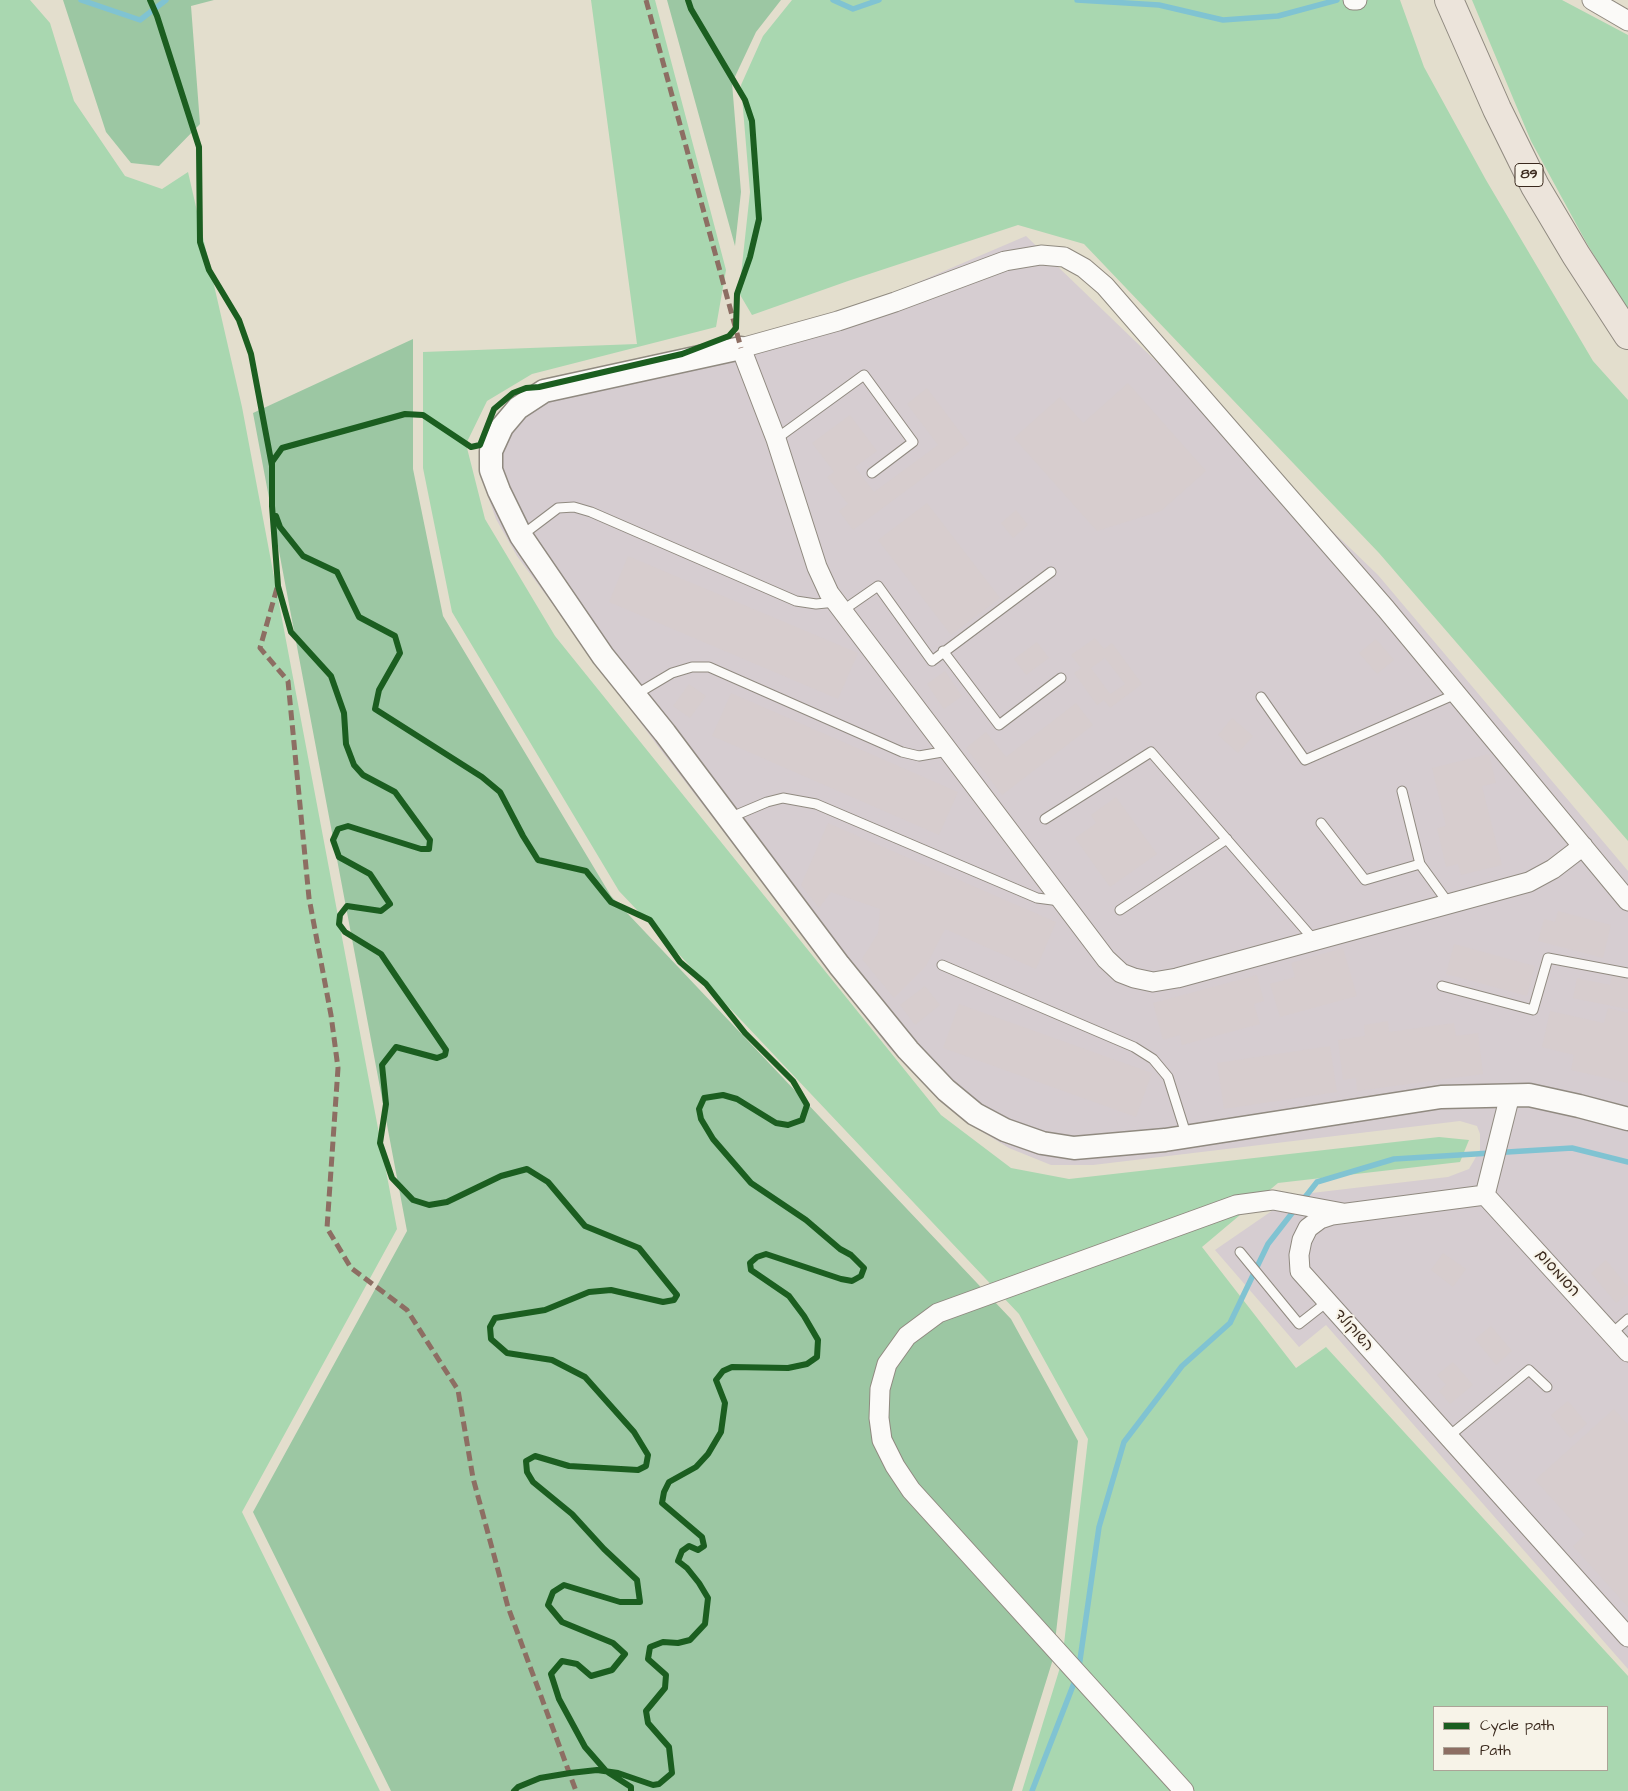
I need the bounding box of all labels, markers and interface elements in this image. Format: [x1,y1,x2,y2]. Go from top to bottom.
road number: 89 [1515,164,1543,186]
street label: הסומסום [1531,1247,1583,1301]
street label: השוקולד [1329,1306,1377,1356]
legend [1433,1706,1608,1771]
text: Cycle path [1480,1715,1554,1736]
text: Path [1480,1740,1511,1761]

